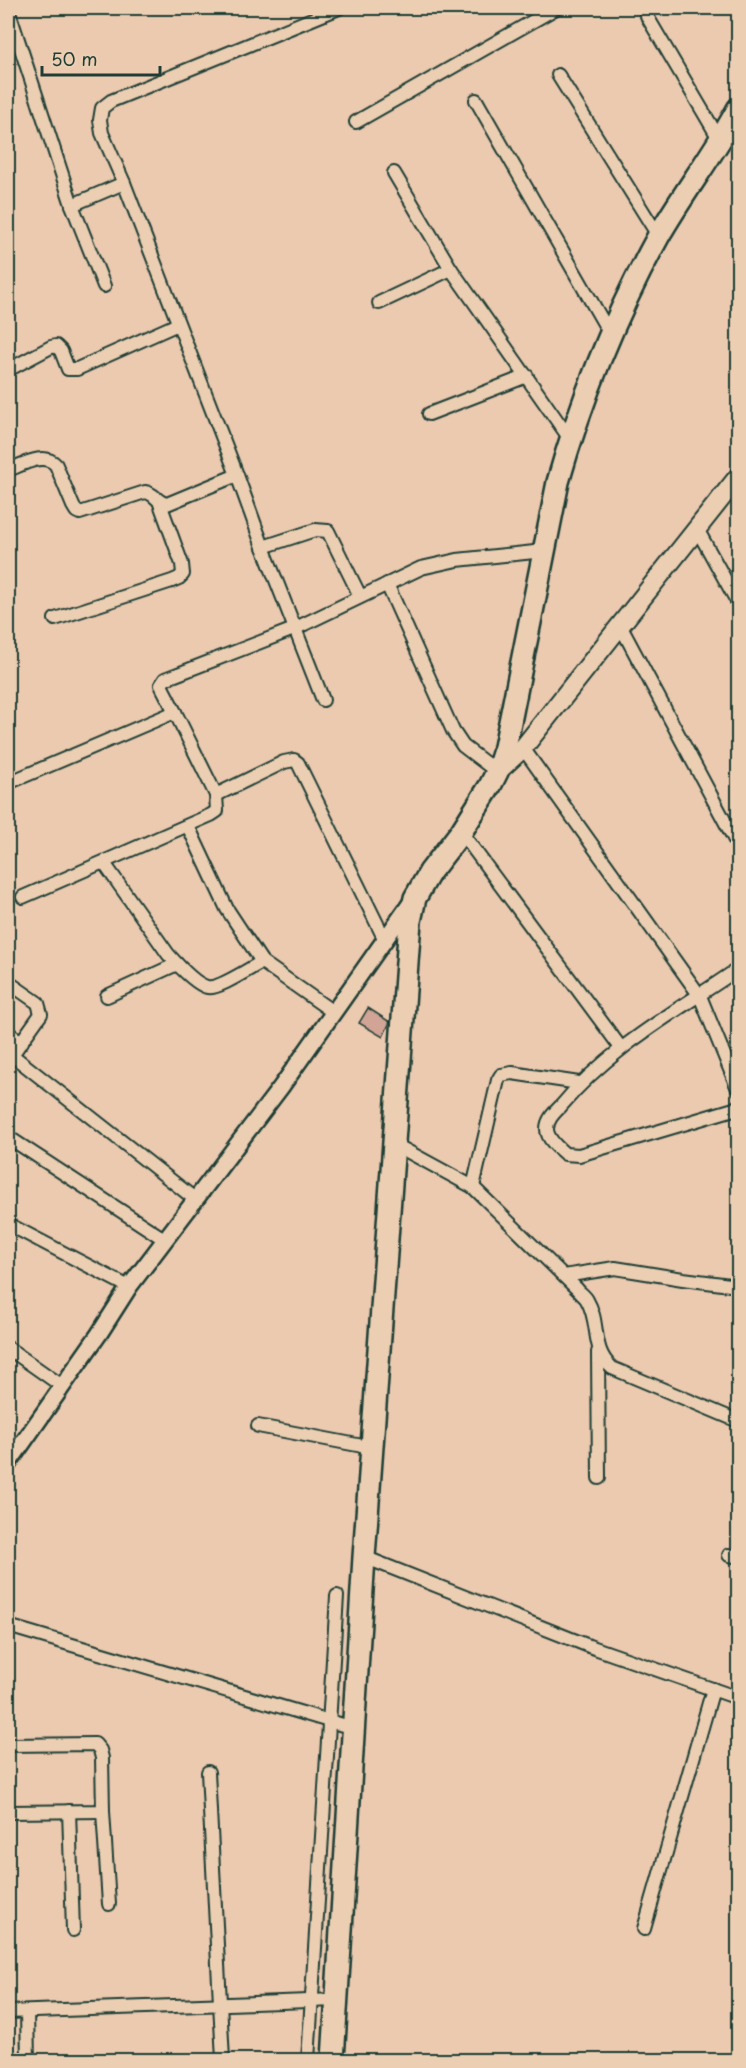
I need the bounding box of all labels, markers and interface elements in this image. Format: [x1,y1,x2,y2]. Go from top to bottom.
scale bar [42,39,160,77]
text: 50 m [51,45,98,72]

